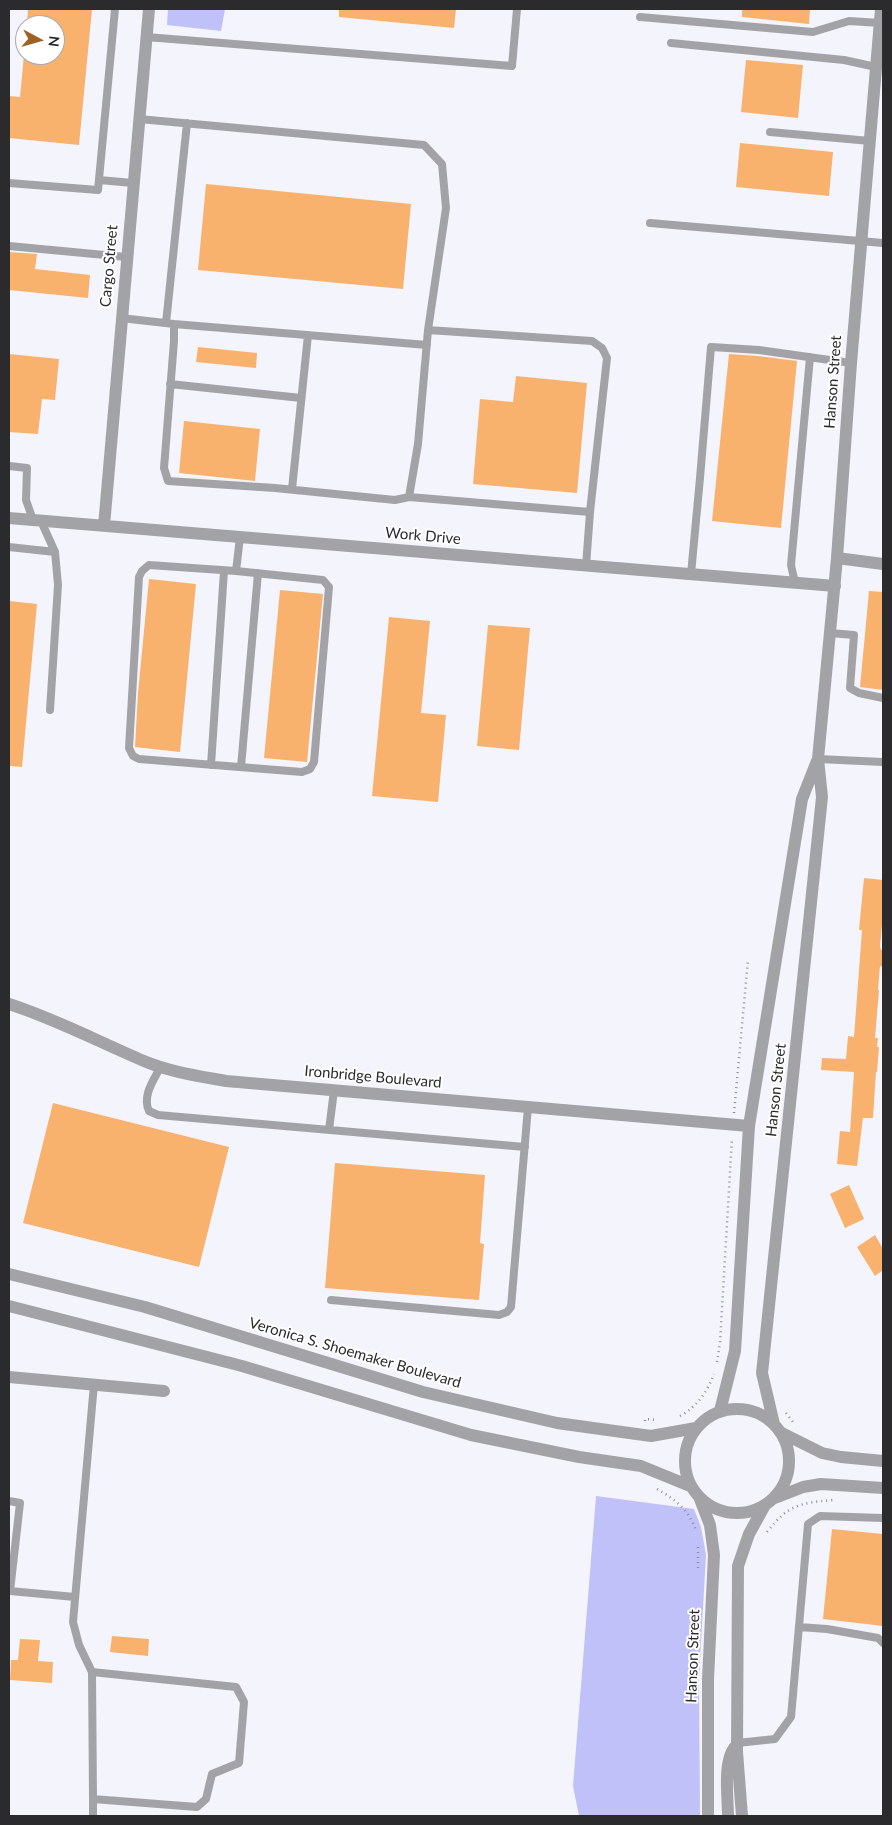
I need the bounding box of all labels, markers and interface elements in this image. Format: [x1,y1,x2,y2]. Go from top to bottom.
north arrow [15,15,65,65]
text: N [45,35,63,48]
street label: Cargo Street [96,224,122,308]
street label: Hanson Street [821,335,845,429]
street label: Work Drive [384,524,462,548]
street label: Hanson Street [762,1042,790,1138]
street label: Ironbridge Boulevard [304,1062,442,1092]
street label: Veronica S. Shoemaker Boulevard [247,1314,463,1392]
street label: Hanson Street [682,1609,704,1703]

